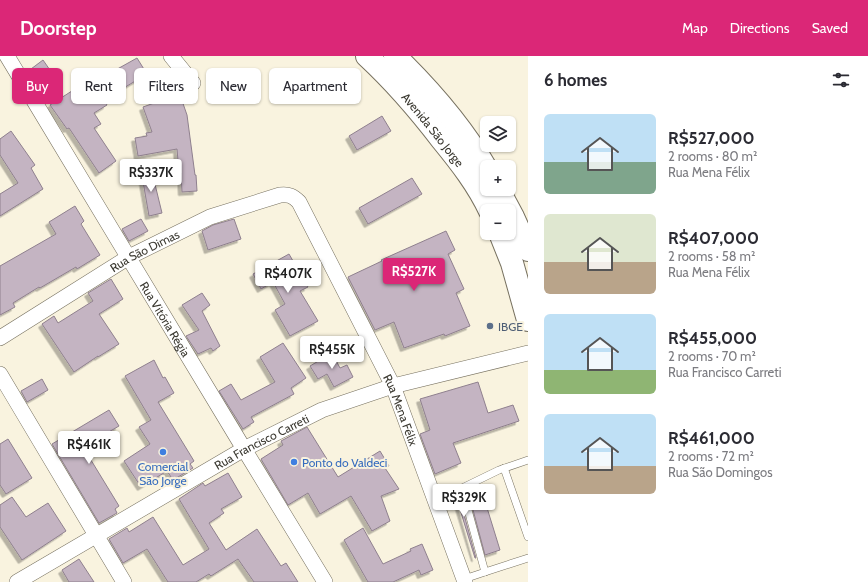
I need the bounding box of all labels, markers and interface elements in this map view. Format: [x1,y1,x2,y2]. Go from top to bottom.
text: Doorstep [20,17,97,40]
text: Map [682,19,708,37]
text: Directions [730,19,790,37]
text: Saved [812,19,848,37]
chip: Buy [12,68,63,104]
chip: Rent [71,68,126,104]
chip: Filters [134,68,198,104]
chip: New [206,68,261,104]
chip: Apartment [269,68,361,104]
icon: filters [830,69,852,91]
text: 6 homes [544,70,607,90]
street label: Avenida São Jorge [399,89,468,169]
map controls [480,116,516,240]
button: layers [480,116,516,152]
text: R$527,000 [668,128,755,148]
icon: home [576,130,624,178]
text: 2 rooms · 80 m² [668,148,757,164]
pin: R$337K [118,159,184,193]
button: + [480,160,516,196]
text: R$337K [129,164,173,180]
text: Rua Mena Félix [668,164,750,180]
button: − [480,204,516,240]
street label: Rua São Dimas [107,226,182,275]
text: R$407,000 [668,228,759,248]
icon: home [576,230,624,278]
text: 2 rooms · 58 m² [668,248,755,264]
pin: R$527K [381,258,447,292]
pin: R$407K [255,260,321,294]
text: R$527K [392,263,436,279]
text: Rua Mena Félix [668,264,750,280]
text: R$407K [264,265,312,281]
street label: Rua Vitória Régia [137,278,194,360]
place label: IBGE [498,319,523,334]
marker: IBGE [485,321,495,331]
text: R$455,000 [668,328,757,348]
icon: home [576,330,624,378]
pin: R$455K [299,336,365,370]
text: R$455K [309,341,355,357]
text: 2 rooms · 70 m² [668,348,756,364]
text: Rua Francisco Carreti [668,364,781,380]
street label: Rua Mena Félix [381,371,422,448]
street label: Rua Francisco Carreti [211,410,311,472]
text: R$461,000 [668,428,755,448]
icon: home [576,430,624,478]
pin: R$461K [56,431,122,465]
text: R$461K [67,436,111,452]
marker: Comercial São Jorge [158,447,168,457]
text: 2 rooms · 72 m² [668,448,754,464]
place label: Ponto do Valdeci [302,455,387,470]
marker: Ponto do Valdeci [289,457,299,467]
place label: Comercial São Jorge [138,459,189,488]
text: Rua São Domingos [668,464,773,480]
pin: R$329K [431,484,497,518]
text: R$329K [441,489,487,505]

